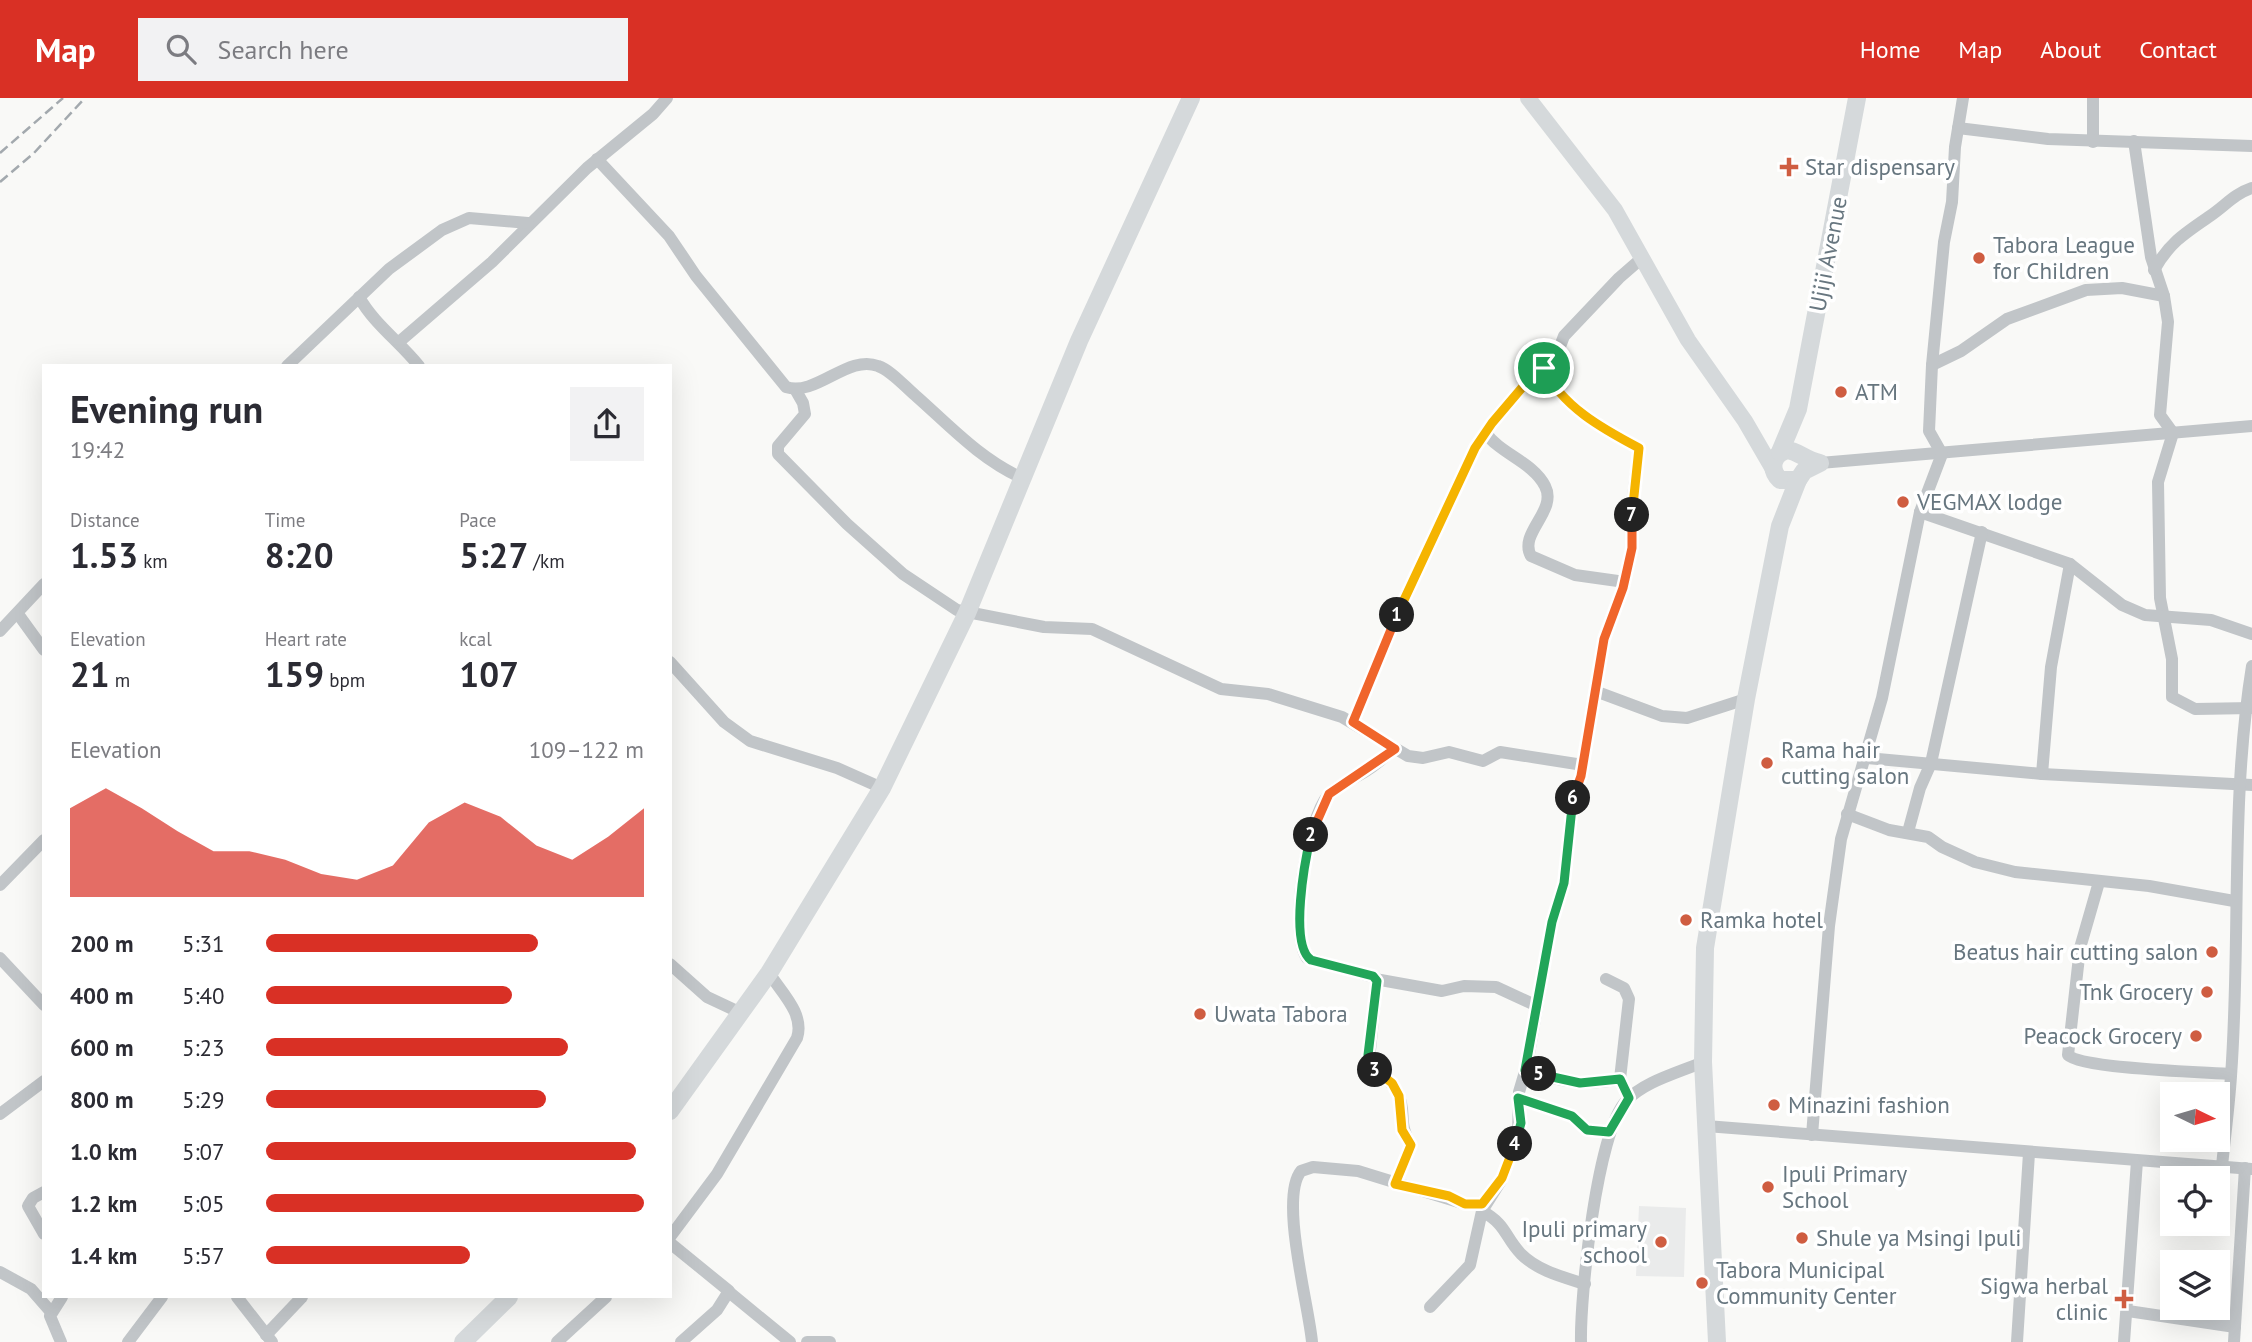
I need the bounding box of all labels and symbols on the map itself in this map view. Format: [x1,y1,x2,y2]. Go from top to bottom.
place label: Star dispensary [1805,152,1955,181]
marker: Star dispensary [1779,157,1799,177]
street label: Ujiji Avenue [1802,194,1853,314]
place label: Tabora League for Children [1993,230,2135,285]
marker: Tabora League for Children [1971,250,1987,266]
pin [1514,338,1574,398]
place label: ATM [1855,377,1898,406]
marker: ATM [1833,384,1849,400]
place label: VEGMAX lodge [1916,487,2063,516]
marker: VEGMAX lodge [1895,494,1911,510]
pin: 7 [1614,498,1650,532]
pin: 1 [1380,598,1414,632]
place label: Rama hair cutting salon [1781,735,1909,790]
marker: Rama hair cutting salon [1759,755,1775,771]
pin: 6 [1556,780,1590,816]
pin: 2 [1294,818,1328,852]
place label: Ramka hotel [1700,905,1823,934]
marker: Ramka hotel [1678,912,1694,928]
place label: Beatus hair cutting salon [1953,937,2198,966]
marker: Beatus hair cutting salon [2204,944,2220,960]
place label: Tnk Grocery [2079,977,2193,1006]
marker: Tnk Grocery [2199,984,2215,1000]
place label: Uwata Tabora [1214,999,1348,1028]
marker: Uwata Tabora [1192,1006,1208,1022]
place label: Peacock Grocery [2024,1021,2182,1050]
marker: Peacock Grocery [2188,1028,2204,1044]
pin: 3 [1358,1052,1392,1088]
pin: 5 [1522,1056,1556,1091]
north arrow [2160,1082,2230,1152]
place label: Minazini fashion [1788,1090,1950,1119]
marker: Minazini fashion [1766,1097,1782,1113]
pin: 4 [1498,1126,1532,1162]
place label: Ipuli Primary School [1782,1159,1907,1214]
marker: Ipuli Primary School [1760,1179,1776,1195]
place label: Ipuli primary school [1521,1214,1647,1269]
place label: Shule ya Msingi Ipuli [1816,1223,2021,1252]
marker: Shule ya Msingi Ipuli [1794,1230,1810,1246]
marker: Ipuli primary school [1653,1234,1669,1250]
place label: Tabora Municipal Community Center [1716,1255,1897,1310]
place label: Sigwa herbal clinic [1980,1271,2108,1326]
marker: Tabora Municipal Community Center [1694,1275,1710,1291]
marker: Sigwa herbal clinic [2114,1289,2134,1309]

